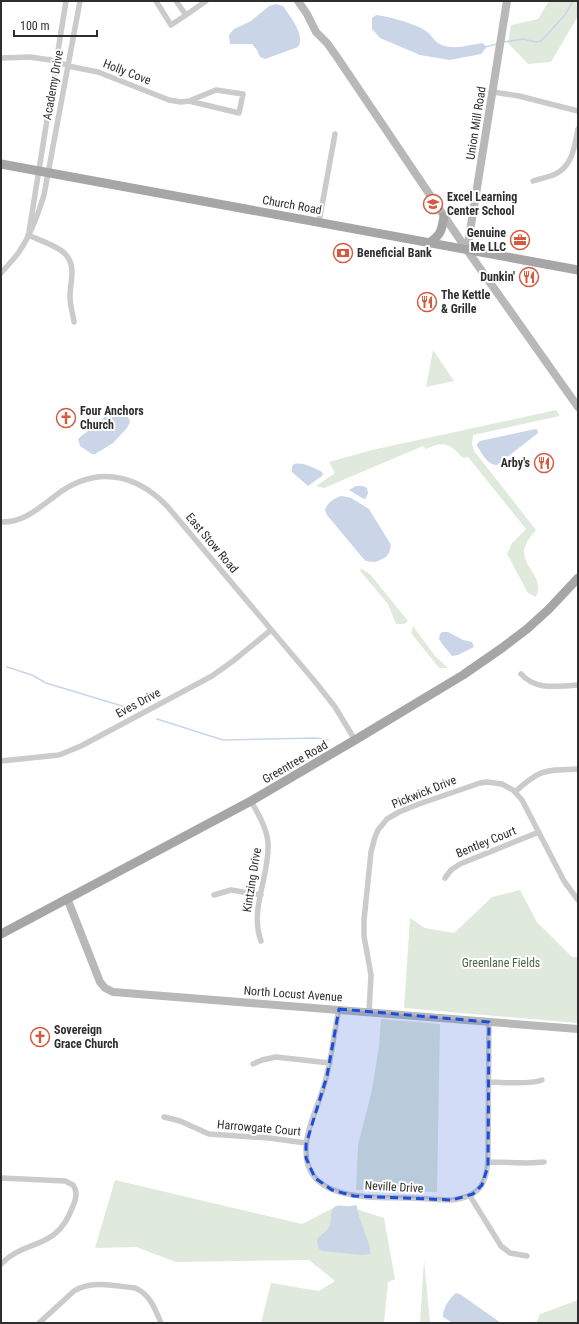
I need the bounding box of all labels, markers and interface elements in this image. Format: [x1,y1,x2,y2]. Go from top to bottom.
scale bar [14,12,97,38]
text: 100 m [20,19,50,33]
street label: Academy Drive [40,49,66,121]
street label: Holly Cove [101,56,153,88]
street label: Union Mill Road [463,85,489,161]
place label: Excel Learning Center School [447,190,517,218]
street label: Church Road [261,193,323,217]
school or university icon: Excel Learning Center School [422,193,444,215]
place label: Genuine Me LLC [467,226,506,254]
office icon: Genuine Me LLC [509,229,531,251]
bank icon: Beneficial Bank [332,242,354,264]
place label: Beneficial Bank [357,246,432,260]
restaurant icon: Dunkin' [518,266,540,288]
place label: Dunkin' [480,270,515,284]
place label: The Kettle & Grille [441,288,491,316]
restaurant icon: The Kettle & Grille [416,291,438,313]
place label: Four Anchors Church [80,404,144,432]
church icon: Four Anchors Church [55,407,77,429]
restaurant icon: Arby's [533,452,555,474]
place label: Arby's [501,456,531,470]
street label: East Stow Road [183,510,241,576]
street label: Eves Drive [113,685,163,721]
street label: Greentree Road [260,738,330,786]
street label: Pickwick Drive [390,773,459,811]
street label: Bentley Court [454,823,519,860]
street label: Kintzing Drive [240,846,264,913]
park label: Greenlane Fields [462,956,540,970]
street label: North Locust Avenue [243,984,343,1004]
place label: Sovereign Grace Church [54,1023,119,1051]
church icon: Sovereign Grace Church [29,1026,51,1048]
street label: Harrowgate Court [217,1117,302,1139]
street label: Neville Drive [364,1178,424,1196]

